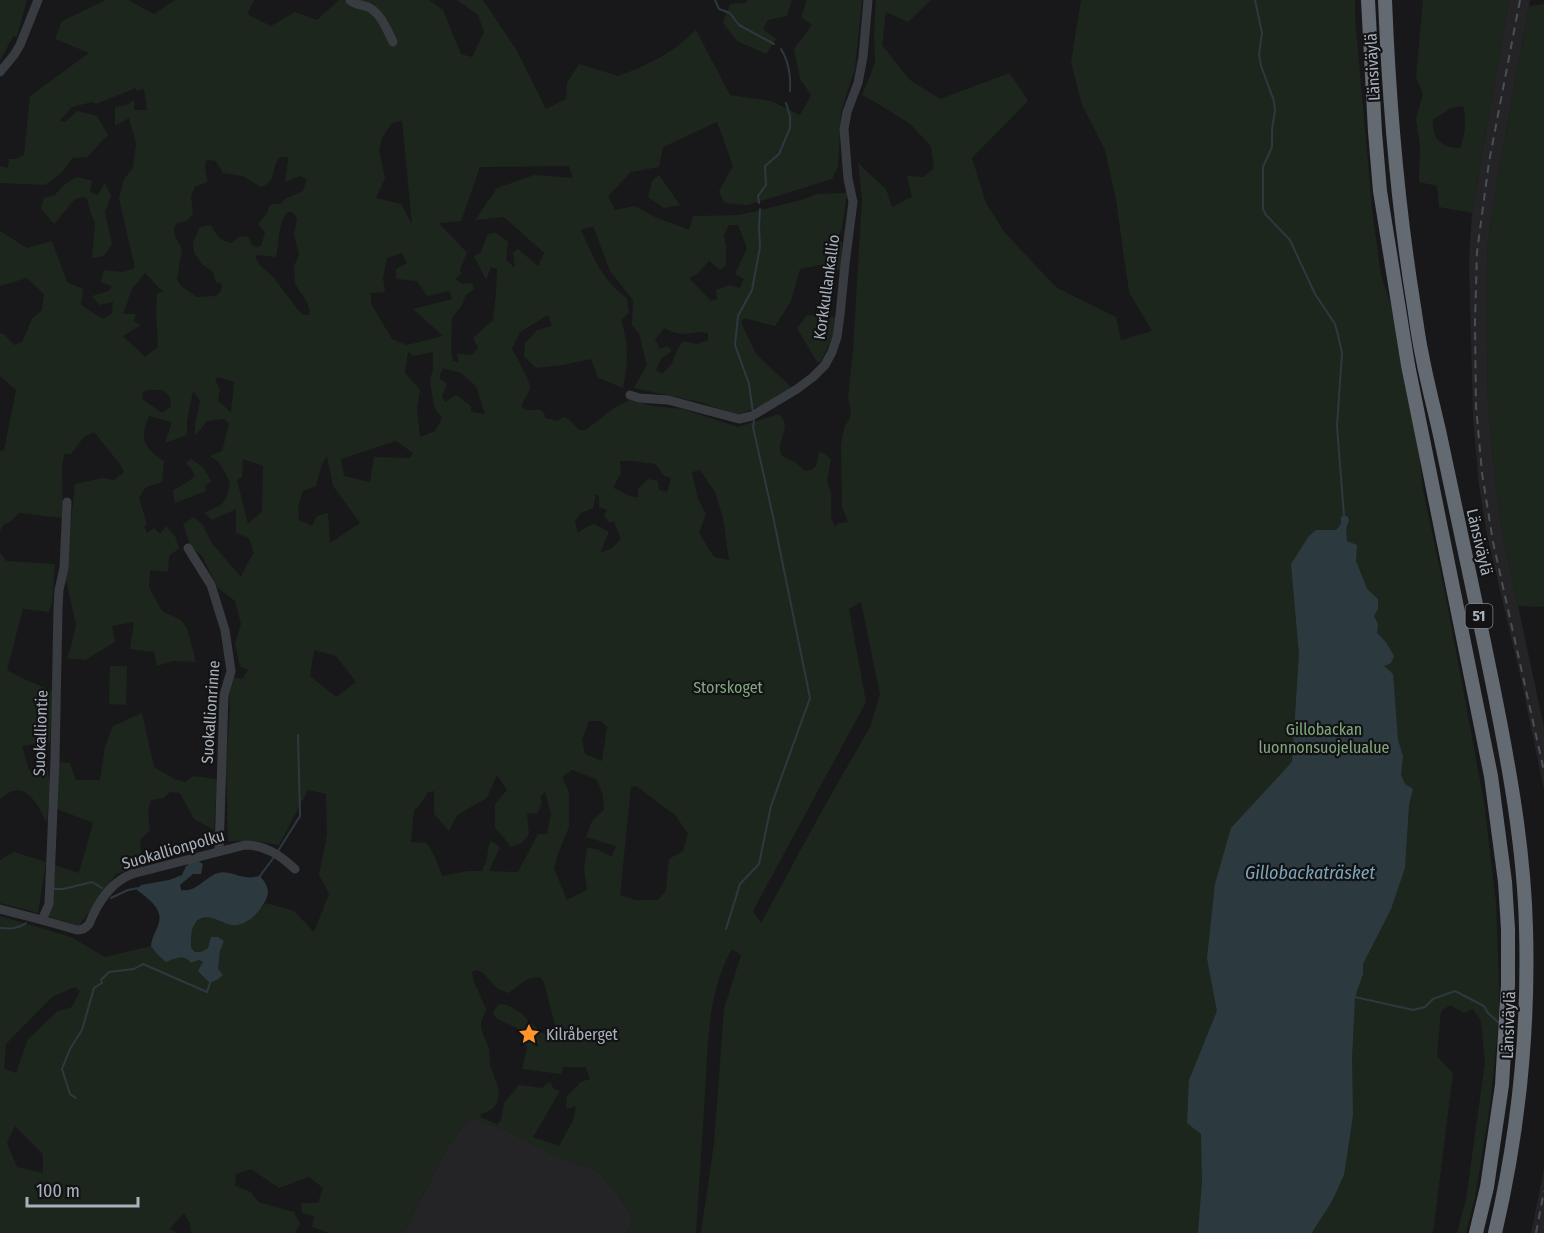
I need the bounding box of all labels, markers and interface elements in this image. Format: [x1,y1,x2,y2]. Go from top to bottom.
street label: Länsiväylä [1361,33,1384,101]
street label: Korkkullankallio [810,233,843,341]
street label: Länsiväylä [1463,507,1496,577]
road number: 51 [1466,604,1492,628]
street label: Suokallionrinne [197,660,224,764]
park label: Storskoget [693,678,764,697]
street label: Suokalliontie [30,690,51,776]
park label: Gillobackan luonnonsuojelualue [1258,720,1390,757]
street label: Suokallionpolku [120,826,227,873]
water label: Gillobackaträsket [1245,862,1375,884]
street label: Länsiväylä [1498,991,1519,1059]
place icon: Kilråberget [517,1022,541,1046]
place label: Kilråberget [546,1025,619,1044]
scale bar [27,1170,138,1208]
text: 100 m [36,1180,80,1202]

